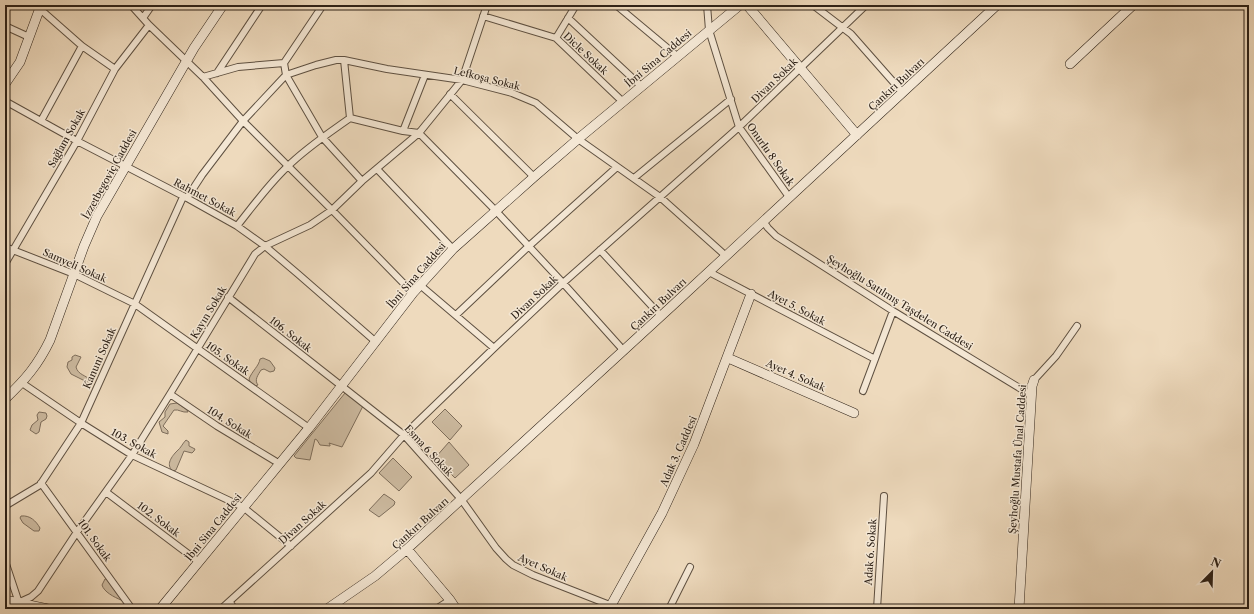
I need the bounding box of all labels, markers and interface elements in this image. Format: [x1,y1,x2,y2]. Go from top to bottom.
street label: İbni Sina Caddesi [622,27,694,90]
street label: Dicle Sokak [561,29,612,78]
street label: Divan Sokak [749,54,801,106]
street label: Çankırı Bulvarı [866,55,927,114]
street label: Lefkoşa Sokak [452,64,523,93]
street label: Sağlam Sokak [45,105,89,170]
street label: Onurlu 8 Sokak [744,120,798,189]
street label: İzzetbegoviç Caddesi [79,127,139,221]
street label: Rahmet Sokak [171,176,239,220]
street label: İbni Sina Caddesi [384,240,449,311]
street label: Samyeli Sokak [41,246,110,286]
street label: Şeyhoğlu Satılmış Taşdelen Caddesi [824,252,975,353]
street label: Divan Sokak [508,272,561,322]
street label: Çankırı Bulvarı [628,275,689,334]
street label: Kayın Sokak [188,283,230,341]
street label: Ayet 5. Sokak [765,286,829,329]
street label: 106. Sokak [267,314,316,356]
street label: Kanuni Sokak [80,324,119,391]
street label: 105. Sokak [203,339,253,379]
street label: Ayet 4. Sokak [763,356,829,395]
street label: Şeyhoğlu Mustafa Ünal Caddesi [1006,384,1029,534]
street label: 104. Sokak [205,404,256,442]
street label: Adak 3. Caddesi [657,414,700,489]
street label: Esma 6 Sokak [401,422,457,480]
street label: 103. Sokak [109,426,160,462]
street label: İbni Sina Caddesi [182,491,245,564]
street label: Çankırı Bulvarı [389,495,451,552]
street label: Divan Sokak [276,497,330,547]
street label: 102. Sokak [135,499,184,540]
street label: 101. Sokak [75,517,115,565]
street label: Adak 6. Sokak [862,517,879,587]
street label: Ayet Sokak [515,550,571,585]
north arrow [1192,552,1232,592]
text: N [1209,554,1223,571]

